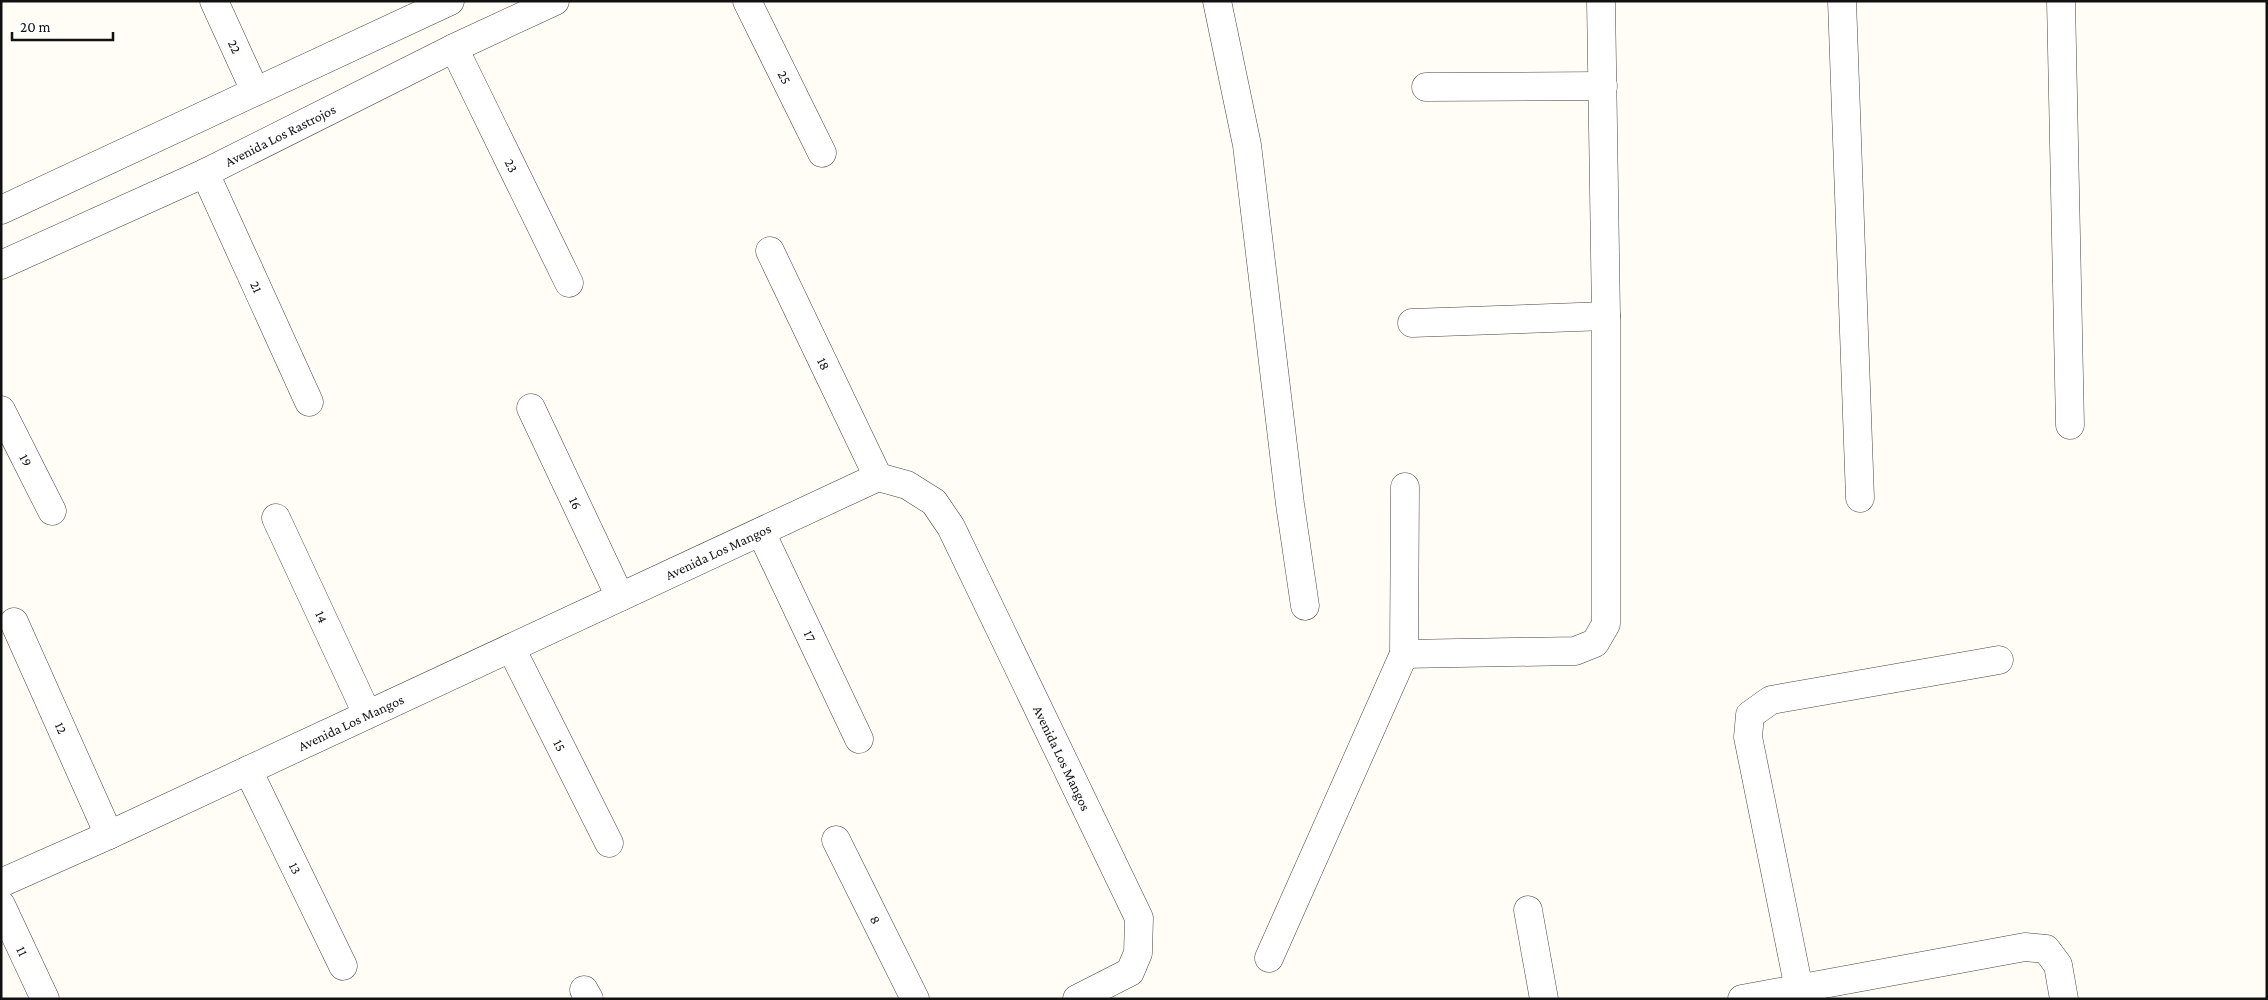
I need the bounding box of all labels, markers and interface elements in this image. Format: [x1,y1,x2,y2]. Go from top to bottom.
scale bar [12,10,114,42]
text: 20 m [20,19,51,35]
street label: 22 [225,37,245,56]
street label: 25 [774,68,795,87]
street label: Avenida Los Rastrojos [222,101,338,170]
street label: 23 [501,156,522,175]
street label: 21 [247,278,266,296]
street label: 18 [814,355,834,373]
street label: 19 [16,451,36,469]
street label: 16 [566,494,585,512]
street label: Avenida Los Mangos [663,520,773,583]
street label: 14 [312,608,332,626]
street label: 17 [801,627,820,645]
street label: Avenida Los Mangos [296,691,406,754]
street label: Avenida Los Mangos [1030,703,1094,813]
street label: 12 [52,720,71,737]
street label: 15 [550,737,570,754]
street label: 13 [286,860,305,877]
street label: 8 [867,913,884,927]
street label: 11 [13,944,32,959]

